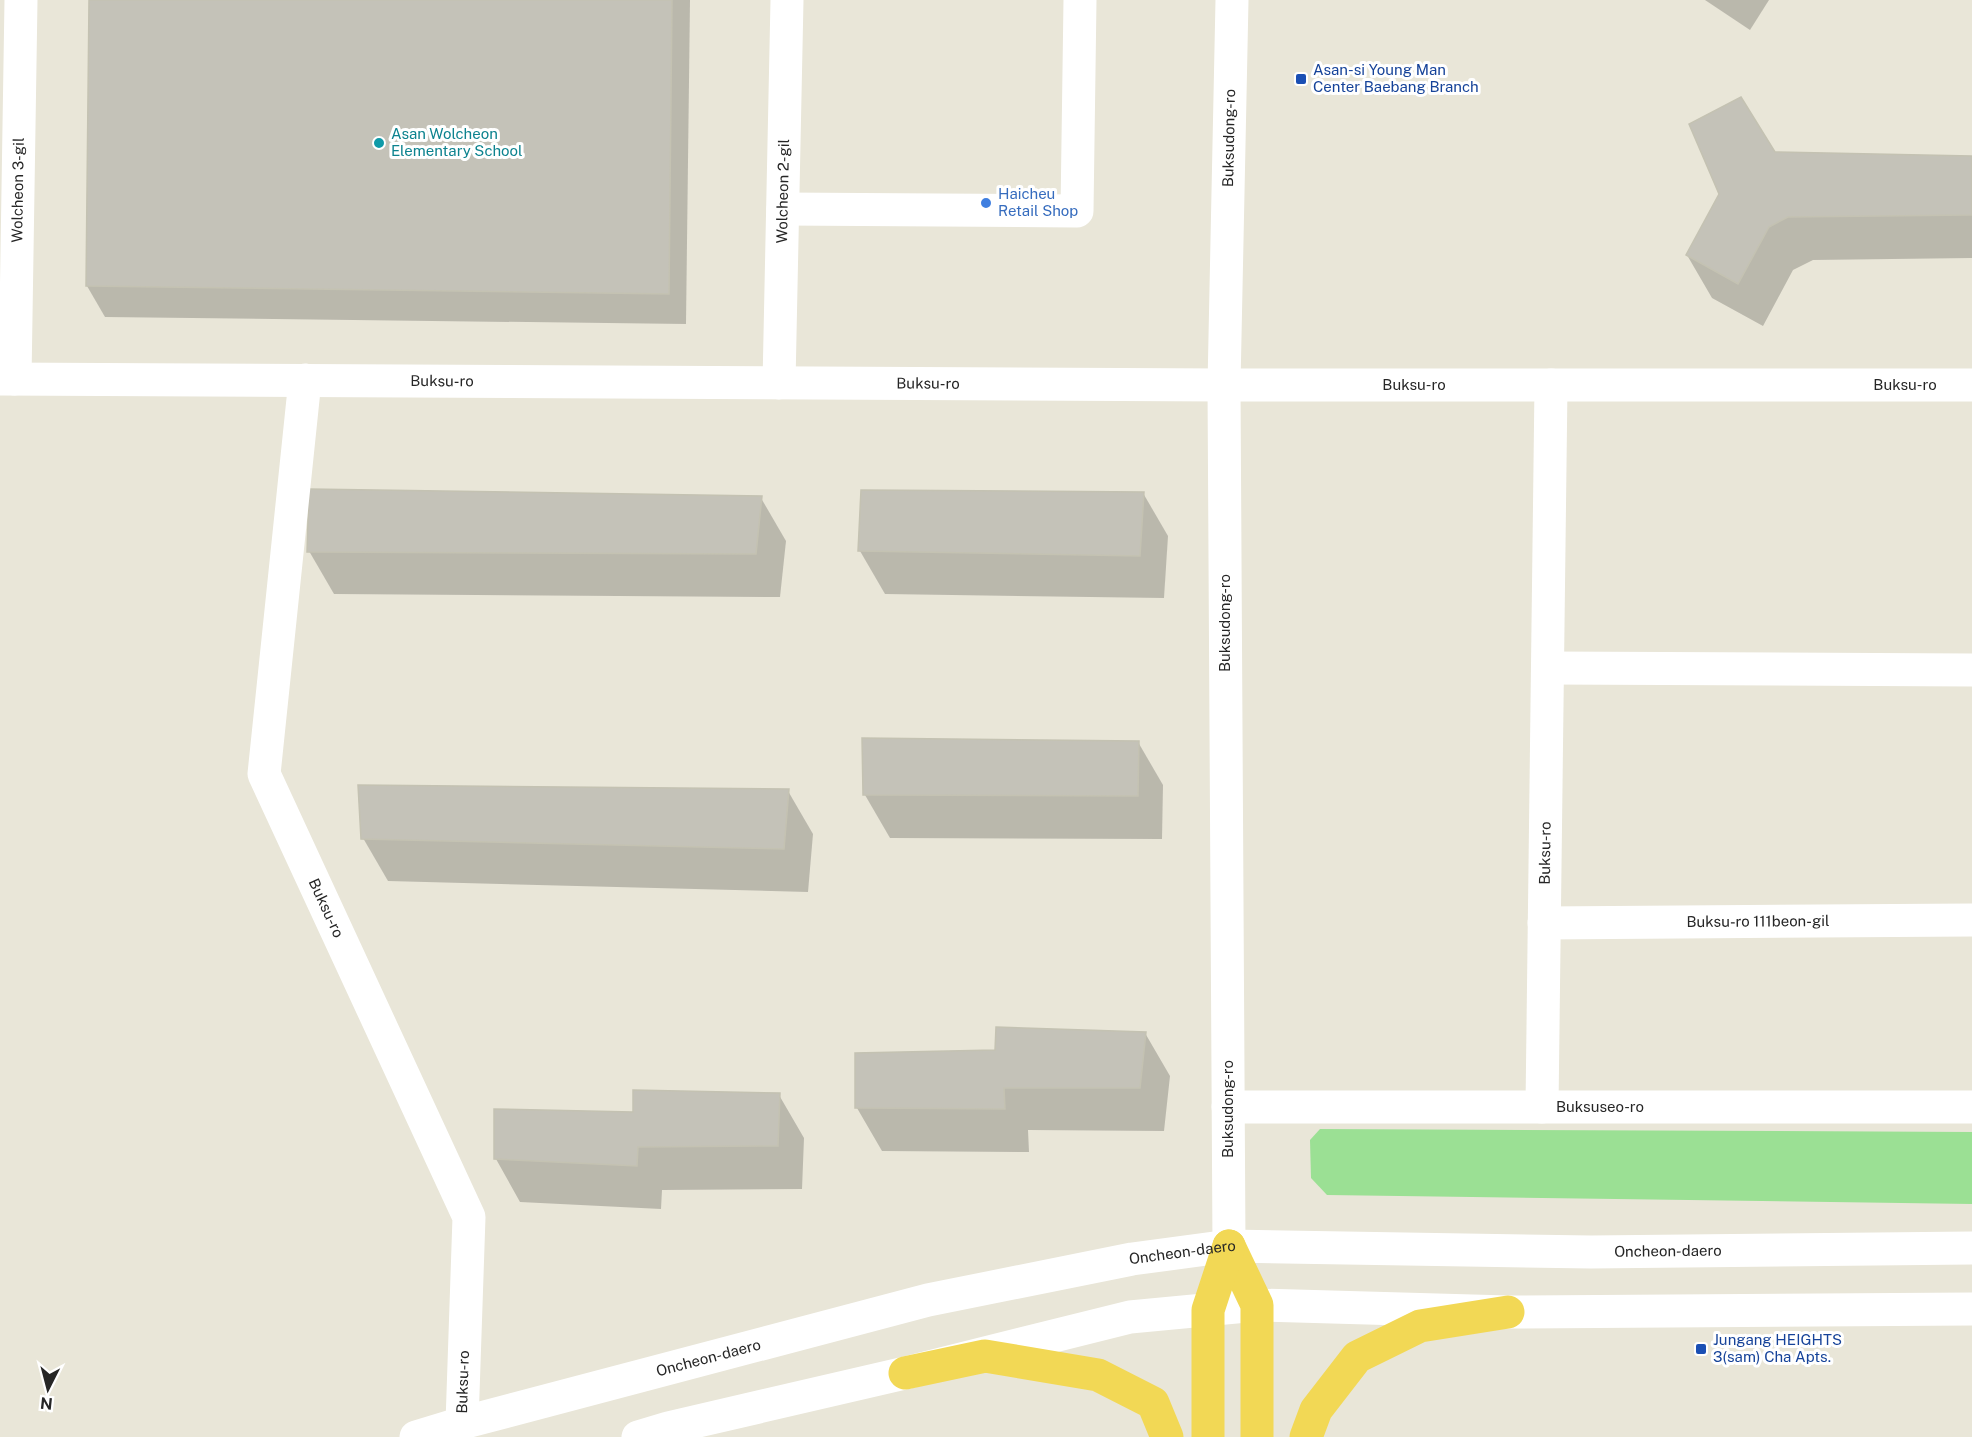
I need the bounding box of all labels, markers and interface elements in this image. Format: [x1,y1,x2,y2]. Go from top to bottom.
place label: Asan-si Young Man Center Baebang Branch [1313,61,1479,95]
marker: Asan-si Young Man Center Baebang Branch [1294,72,1308,86]
street label: Buksudong-ro [1219,89,1238,187]
place label: Asan Wolcheon Elementary School [391,125,523,159]
marker: Asan Wolcheon Elementary School [372,136,386,150]
street label: Wolcheon 3-gil [8,137,27,243]
street label: Wolcheon 2-gil [773,139,792,243]
place label: Haicheu Retail Shop [998,185,1078,219]
marker: Haicheu Retail Shop [979,196,993,210]
street label: Buksu-ro [410,372,474,389]
street label: Buksu-ro [896,374,960,392]
street label: Buksu-ro [1382,376,1446,393]
street label: Buksu-ro [1873,376,1937,393]
street label: Buksudong-ro [1216,574,1233,672]
street label: Buksu-ro [1536,821,1554,885]
street label: Buksu-ro [306,876,348,940]
street label: Buksu-ro 111beon-gil [1686,912,1830,930]
street label: Buksudong-ro [1219,1060,1236,1158]
street label: Buksuseo-ro [1556,1098,1644,1115]
street label: Oncheon-daero [1128,1237,1236,1267]
street label: Oncheon-daero [1614,1242,1722,1260]
place label: Jungang HEIGHTS 3(sam) Cha Apts. [1713,1331,1842,1365]
street label: Oncheon-daero [654,1335,763,1379]
marker: Jungang HEIGHTS 3(sam) Cha Apts. [1694,1342,1708,1356]
street label: Buksu-ro [453,1350,472,1414]
north arrow [18,1359,78,1419]
text: N [39,1393,54,1414]

